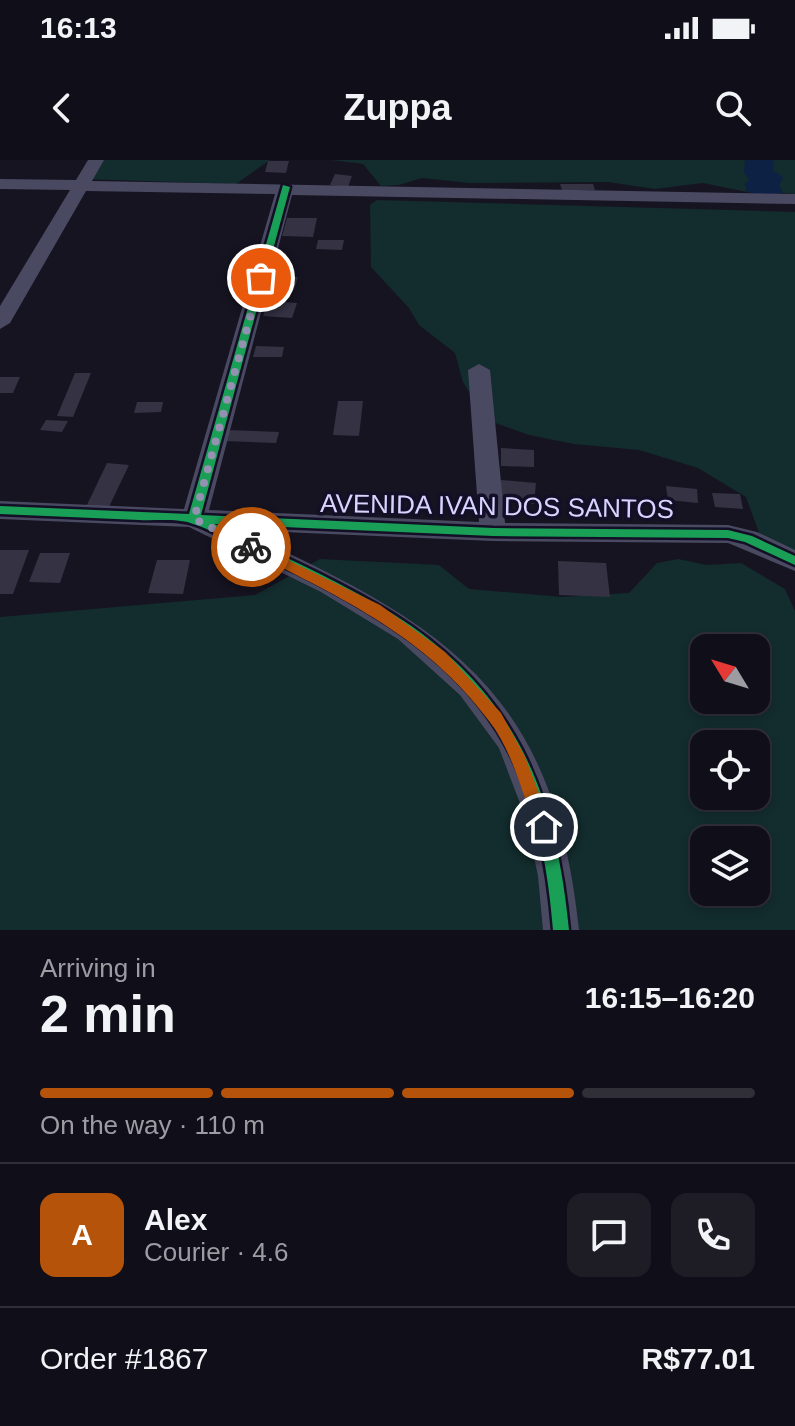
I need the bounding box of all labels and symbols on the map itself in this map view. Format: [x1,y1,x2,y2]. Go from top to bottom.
pin [227,244,295,312]
street label: AVENIDA IVAN DOS SANTOS [320,488,674,524]
courier [211,507,291,587]
north arrow [690,634,770,714]
pin [510,793,578,861]

